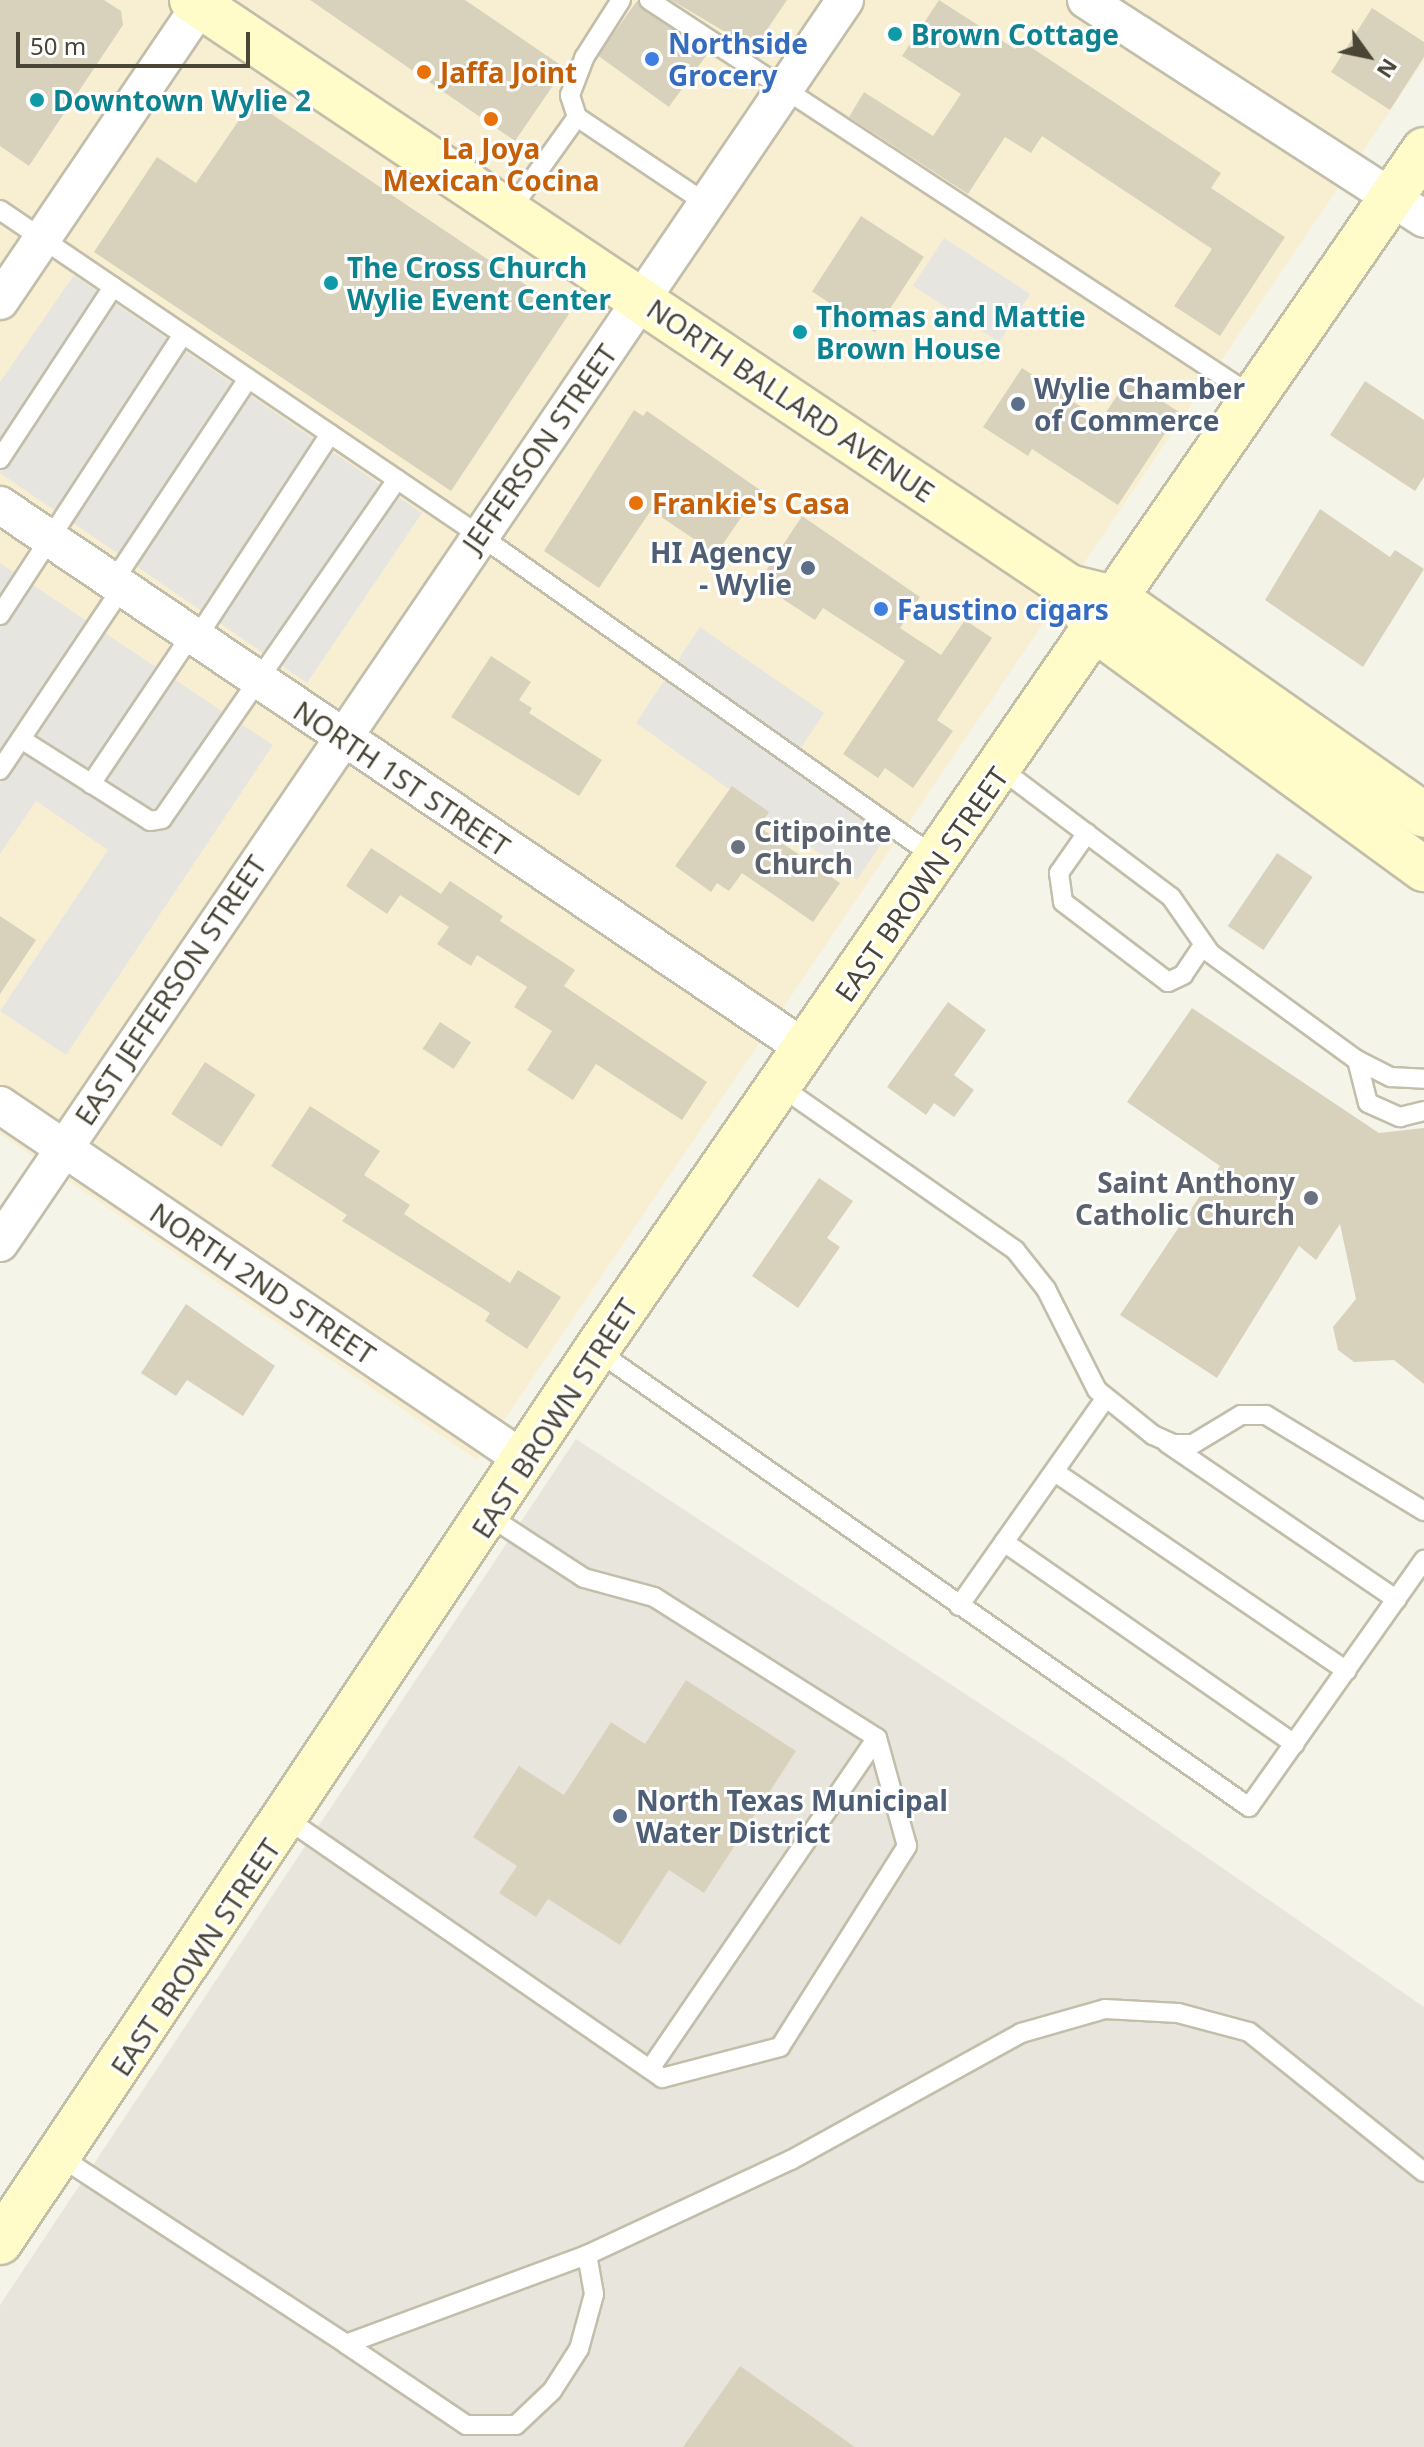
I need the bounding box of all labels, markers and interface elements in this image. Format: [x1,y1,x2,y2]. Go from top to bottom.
scale bar [20,16,254,66]
north arrow [1328,16,1408,96]
place label: Brown Cottage [911,17,1119,51]
marker: Brown Cottage [886,25,904,43]
place label: Northside Grocery [668,26,808,92]
text: 50 m [30,29,86,62]
marker: Northside Grocery [643,50,661,68]
text: N [1371,53,1406,85]
place label: Jaffa Joint [440,55,577,89]
marker: Jaffa Joint [415,63,433,81]
place label: Downtown Wylie 2 [53,83,311,117]
marker: Downtown Wylie 2 [28,91,46,109]
marker: La Joya Mexican Cocina [482,110,500,128]
place label: La Joya Mexican Cocina [382,131,600,197]
place label: The Cross Church Wylie Event Center [347,250,611,316]
marker: The Cross Church Wylie Event Center [322,274,340,292]
street label: NORTH BALLARD AVENUE [641,291,941,509]
place label: Thomas and Mattie Brown House [816,299,1086,365]
marker: Thomas and Mattie Brown House [791,323,809,341]
street label: JEFFERSON STREET [455,338,623,558]
place label: Wylie Chamber of Commerce [1034,371,1245,437]
marker: Wylie Chamber of Commerce [1009,395,1027,413]
place label: Frankie's Casa [652,486,850,520]
marker: Frankie's Casa [627,494,645,512]
place label: HI Agency - Wylie [650,535,792,601]
marker: HI Agency - Wylie [799,559,817,577]
place label: Faustino cigars [897,592,1109,626]
marker: Faustino cigars [872,600,890,618]
street label: NORTH 1ST STREET [288,693,516,863]
street label: EAST BROWN STREET [827,760,1015,1008]
place label: Citipointe Church [754,814,892,880]
marker: Citipointe Church [729,838,747,856]
street label: EAST JEFFERSON STREET [67,849,273,1131]
place label: Saint Anthony Catholic Church [1075,1165,1295,1231]
marker: Saint Anthony Catholic Church [1302,1189,1320,1207]
street label: NORTH 2ND STREET [144,1195,382,1371]
street label: EAST BROWN STREET [464,1292,644,1544]
place label: North Texas Municipal Water District [636,1783,948,1849]
marker: North Texas Municipal Water District [611,1807,629,1825]
street label: EAST BROWN STREET [103,1832,287,2082]

